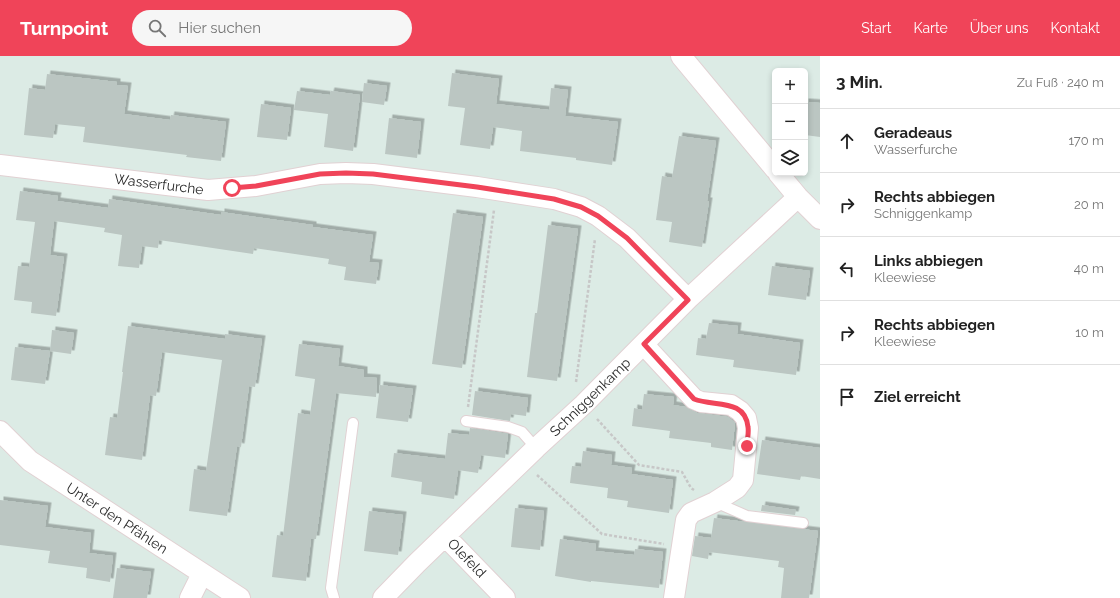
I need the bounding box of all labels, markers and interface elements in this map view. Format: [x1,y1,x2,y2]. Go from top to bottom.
search box [132,10,412,46]
text: Turnpoint [20,17,108,39]
icon: search [146,17,168,39]
text: Hier suchen [178,19,261,37]
text: Start [861,20,891,36]
text: Karte [913,20,948,36]
text: Über uns [970,20,1029,36]
text: Kontakt [1051,20,1100,36]
map controls [772,68,808,176]
button: + [772,68,808,104]
text: 3 Min. [836,72,883,92]
text: Zu Fuß · 240 m [1017,75,1104,90]
button: − [772,104,808,140]
text: Geradeaus [874,124,952,142]
icon: ahead [836,130,858,152]
text: 170 m [1068,133,1104,148]
button: layers [772,140,808,176]
text: Wasserfurche [874,142,957,157]
street label: Wasserfurche [113,171,205,197]
route start [223,179,241,197]
text: Rechts abbiegen [874,188,995,206]
icon: right [836,194,858,216]
text: 20 m [1074,197,1104,212]
text: Schniggenkamp [874,206,972,221]
text: Links abbiegen [874,252,983,270]
icon: left [836,258,858,280]
text: 40 m [1074,261,1104,276]
text: Kleewiese [874,270,936,285]
text: Rechts abbiegen [874,316,995,334]
icon: right [836,322,858,344]
text: 10 m [1075,325,1104,340]
text: Kleewiese [874,334,936,349]
street label: Schniggenkamp [546,354,634,439]
icon: arrive [836,386,858,408]
text: Ziel erreicht [874,388,961,406]
route end [738,437,756,455]
street label: Unter den Pfählen [63,479,171,557]
street label: Olefeld [445,535,489,581]

